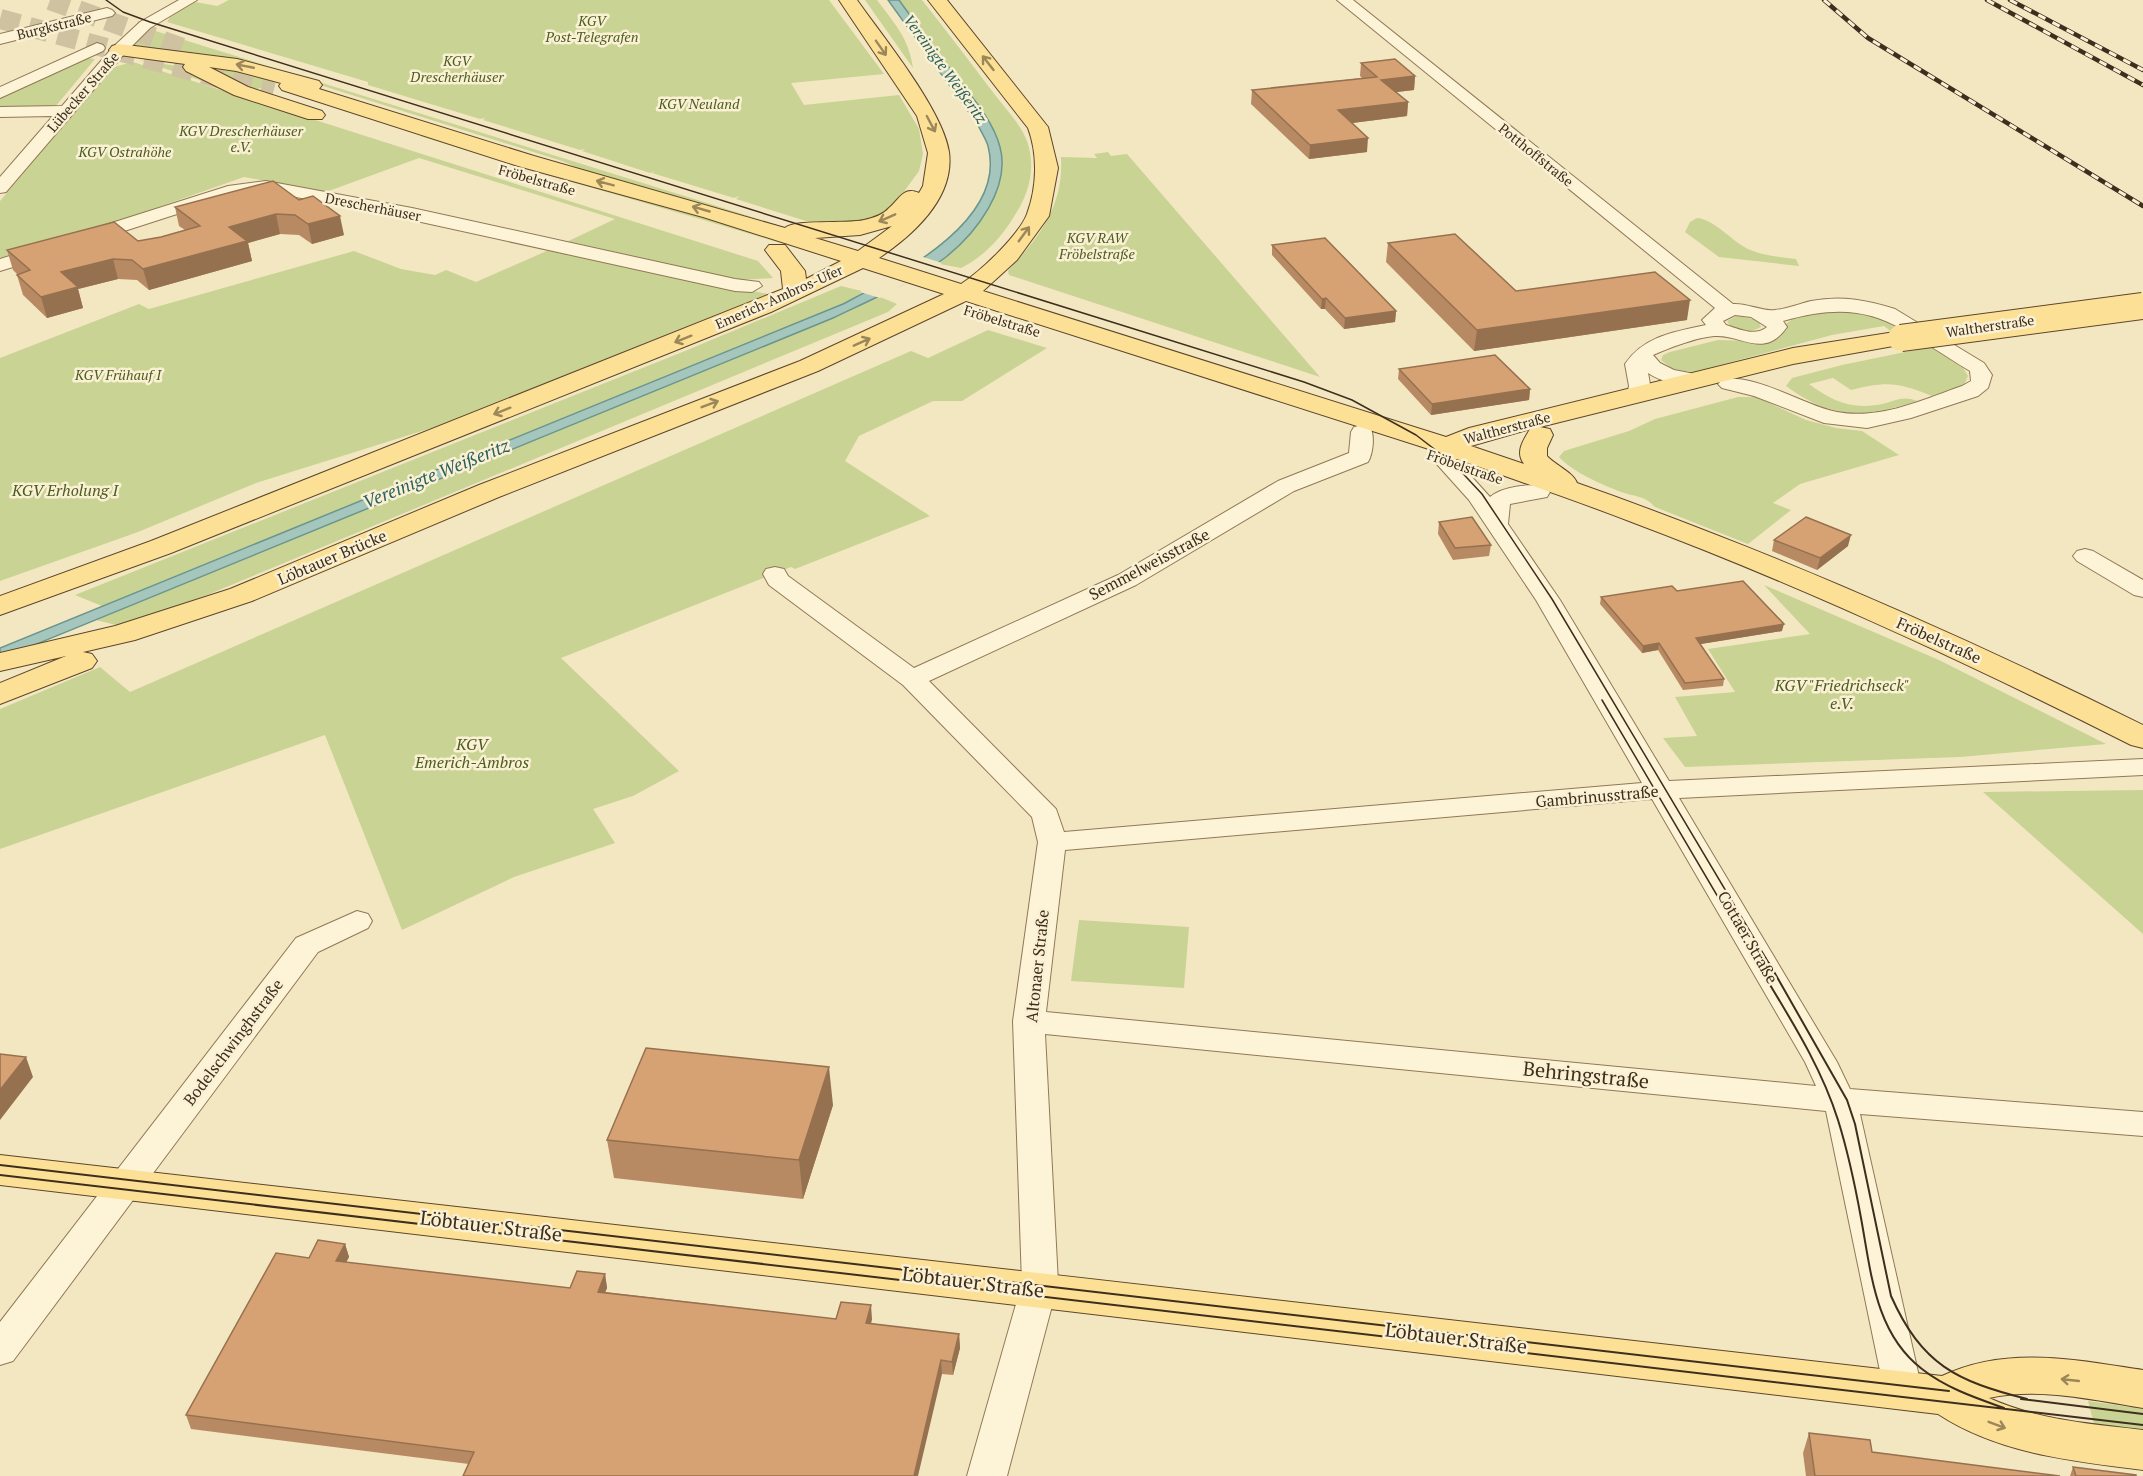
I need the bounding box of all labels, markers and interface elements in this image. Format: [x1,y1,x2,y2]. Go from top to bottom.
street label: Burgkstraße [15,7,93,44]
water label: Vereinigte Weißeritz [900,10,992,127]
park label: KGV Post-Telegrafen [545,11,638,46]
one-way arrow [875,40,887,56]
street label: Lübecker Straße [42,47,123,136]
park label: KGV Drescherhäuser [409,51,504,86]
one-way arrow [981,55,994,71]
one-way arrow [236,60,255,71]
park label: KGV Neuland [657,94,740,113]
one-way arrow [925,115,937,132]
street label: Potthoffstraße [1495,119,1578,191]
park label: KGV Drescherhäuser e.V. [178,121,303,156]
park label: KGV Ostrahöhe [78,142,172,161]
street label: Fröbelstraße [496,159,578,200]
one-way arrow [596,176,615,188]
street label: Drescherhäuser [323,188,423,225]
one-way arrow [692,203,711,214]
one-way arrow [878,213,896,224]
one-way arrow [1018,227,1031,243]
park label: KGV RAW Fröbelstraße [1058,228,1136,263]
street label: Emerich-Ambros-Ufer [712,260,846,333]
street label: Fröbelstraße [961,300,1043,341]
street label: Waltherstraße [1945,310,2035,341]
one-way arrow [674,334,693,345]
one-way arrow [853,335,871,347]
park label: KGV Frühauf I [74,365,162,384]
one-way arrow [700,398,719,409]
one-way arrow [493,406,512,417]
street label: Waltherstraße [1461,407,1552,448]
water label: Vereinigte Weißeritz [359,432,513,513]
street label: Fröbelstraße [1425,445,1506,488]
park label: KGV Erholung I [11,479,120,501]
street label: Semmelweisstraße [1085,523,1213,605]
street label: Löbtauer Brücke [274,524,390,590]
street label: Fröbelstraße [1893,612,1985,668]
park label: KGV "Friedrichseck" e.V. [1774,674,1909,714]
park label: KGV Emerich-Ambros [414,733,529,773]
street label: Gambrinusstraße [1535,780,1659,812]
street label: Cottaer Straße [1713,887,1783,987]
street label: Altonaer Straße [1020,909,1054,1023]
street label: Bodelschwinghstraße [178,974,288,1110]
street label: Behringstraße [1522,1054,1651,1095]
street label: Löbtauer Straße [418,1203,564,1248]
street label: Löbtauer Straße [900,1259,1046,1304]
street label: Löbtauer Straße [1383,1315,1529,1360]
one-way arrow [2060,1374,2080,1385]
one-way arrow [1987,1420,2006,1431]

